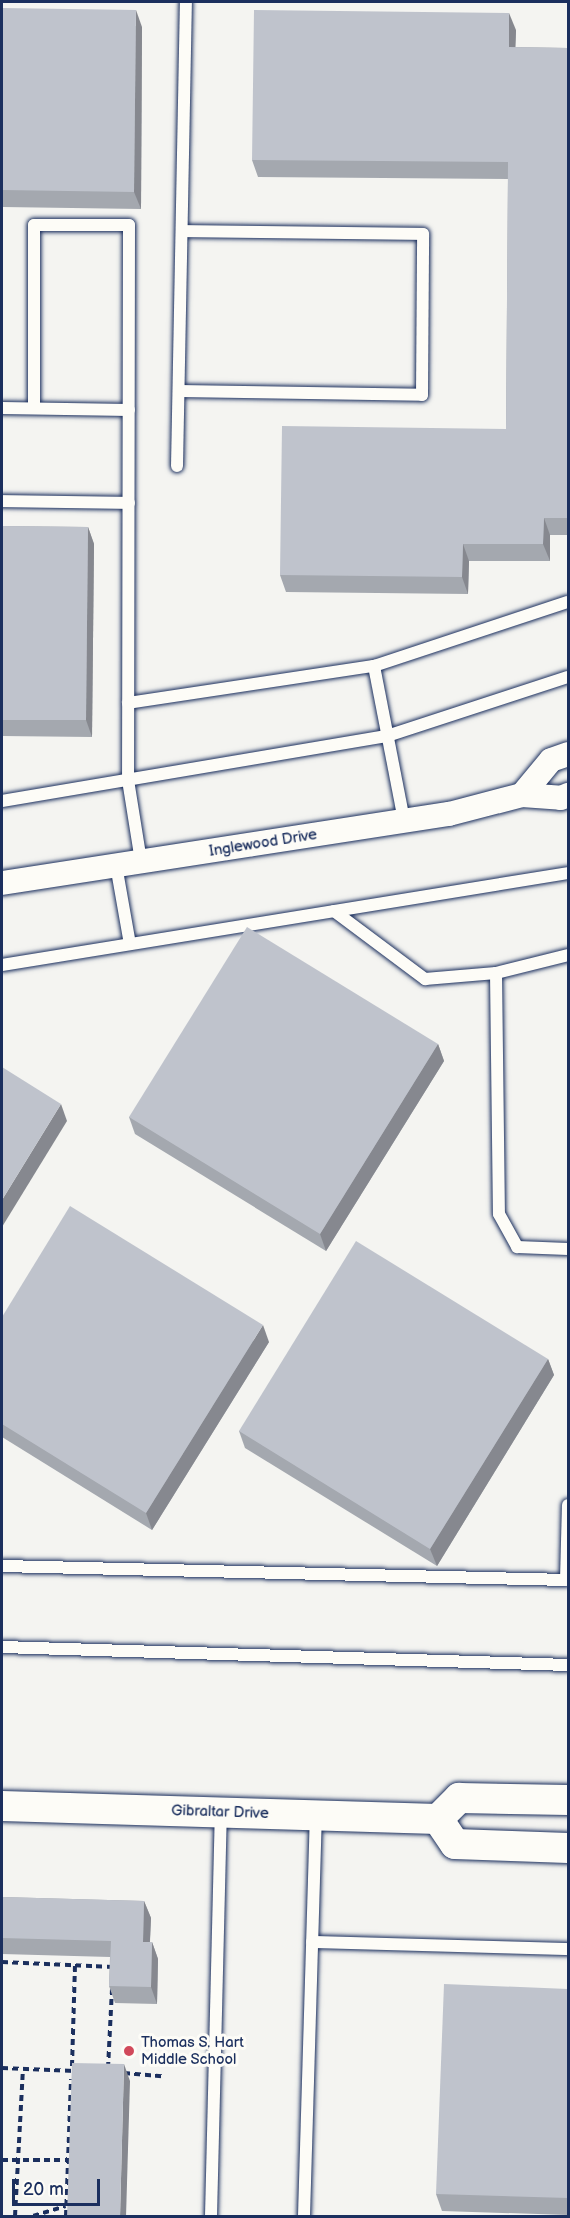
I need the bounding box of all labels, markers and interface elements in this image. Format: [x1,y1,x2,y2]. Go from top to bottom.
street label: Inglewood Drive [208,826,318,860]
street label: Gibraltar Drive [171,1801,269,1823]
place label: Thomas S. Hart Middle School [141,2033,244,2068]
marker: Thomas S. Hart Middle School [122,2044,136,2058]
scale bar [15,2167,104,2205]
text: 20 m [23,2179,64,2200]

